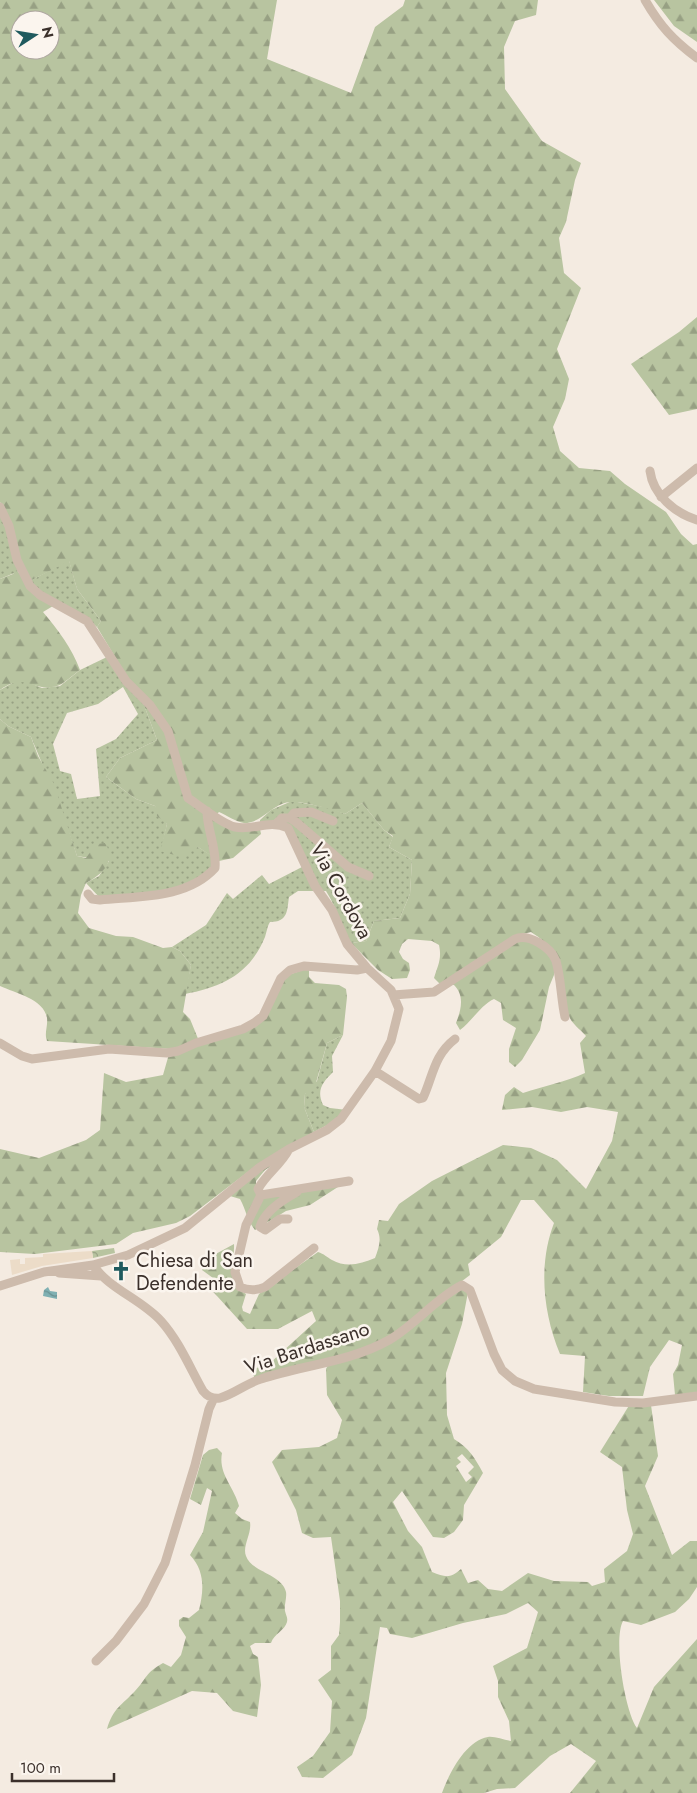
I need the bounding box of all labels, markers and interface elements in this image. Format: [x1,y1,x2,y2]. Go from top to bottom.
north arrow [10,10,60,60]
text: N [37,25,59,40]
street label: Via Cordova [303,838,379,944]
place label: Chiesa di San Defendente [136,1246,253,1298]
church icon: Chiesa di San Defendente [110,1260,132,1282]
street label: Via Bardassano [241,1314,373,1382]
scale bar [12,1750,115,1782]
text: 100 m [20,1757,61,1779]

